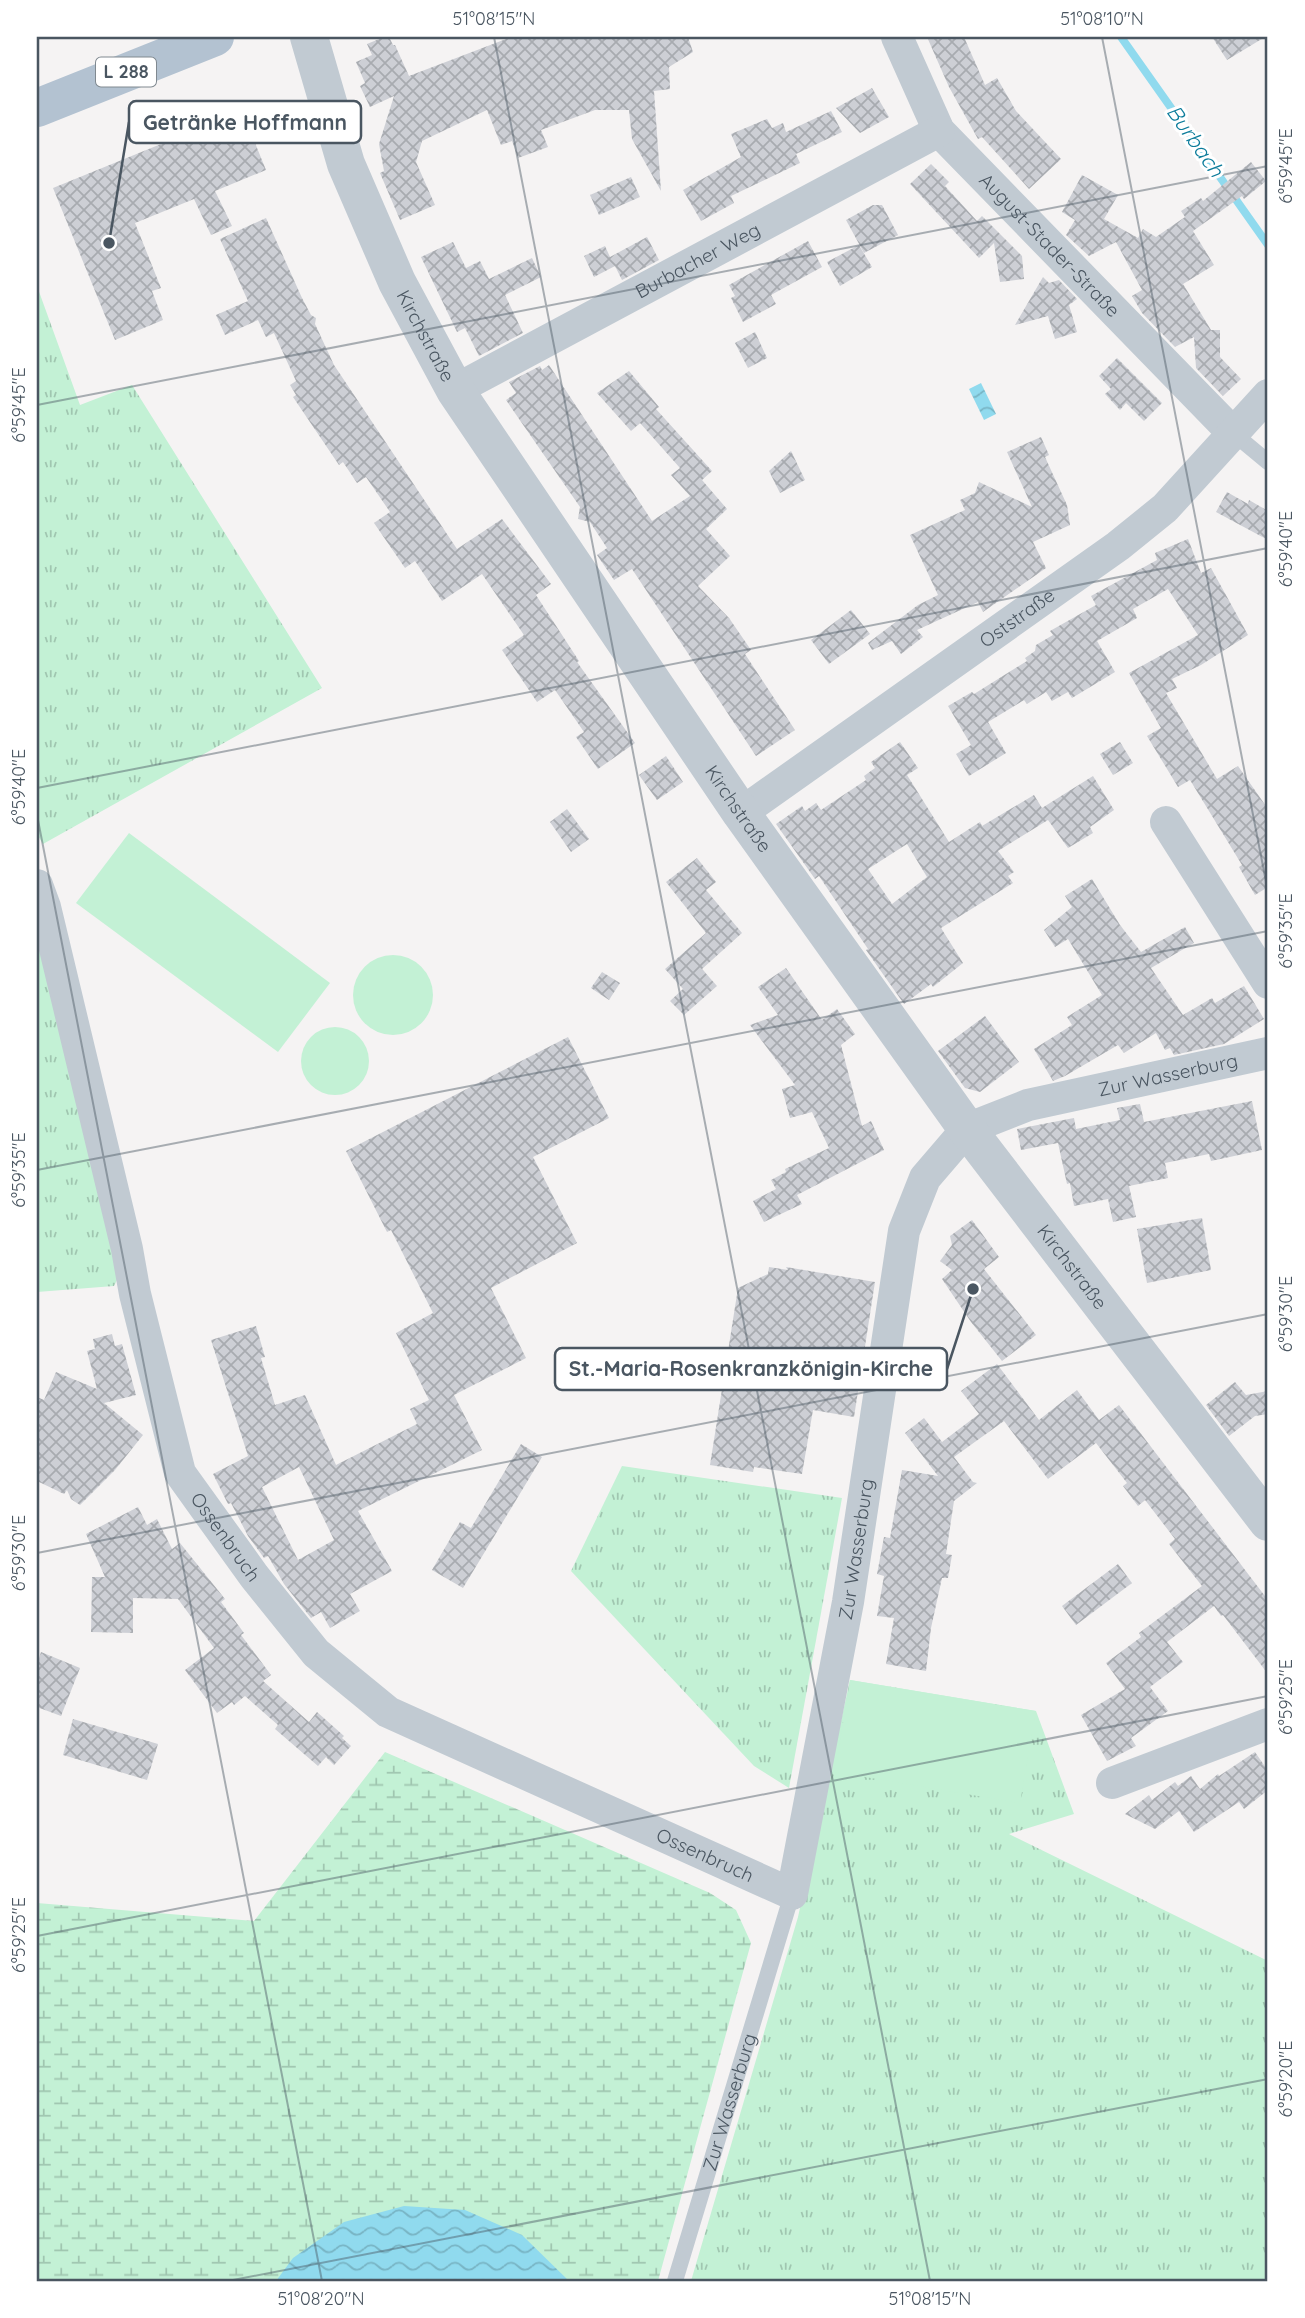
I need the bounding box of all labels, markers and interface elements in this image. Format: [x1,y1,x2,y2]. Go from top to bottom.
text: 51°08'15"N [453,7,535,30]
text: 51°08'10"N [1060,7,1144,30]
road number: L 288 [96,58,156,86]
water label: Burbach [1162,99,1231,182]
callout: Getränke Hoffmann [129,101,361,143]
text: Getränke Hoffmann [143,109,347,135]
text: 6°59'45"E [1274,128,1297,204]
street label: August-Stader-Straße [974,168,1125,322]
street label: Burbacher Weg [631,217,764,303]
street label: Kirchstraße [392,286,460,386]
text: 6°59'45"E [7,367,30,443]
text: 6°59'40"E [1274,511,1297,587]
street label: Oststraße [975,583,1059,652]
text: 6°59'40"E [7,749,30,825]
street label: Kirchstraße [700,760,777,857]
text: 6°59'35"E [1274,893,1297,969]
street label: Zur Wasserburg [1096,1048,1240,1101]
text: 6°59'35"E [7,1132,30,1208]
street label: Kirchstraße [1032,1219,1113,1314]
text: 6°59'30"E [1274,1276,1297,1352]
callout: St.-Maria-Rosenkranzkönigin-Kirche [555,1348,947,1390]
text: St.-Maria-Rosenkranzkönigin-Kirche [569,1355,933,1381]
street label: Zur Wasserburg [833,1477,878,1622]
street label: Ossenbruch [186,1487,266,1586]
text: 6°59'30"E [7,1515,30,1591]
text: 6°59'25"E [1274,1659,1297,1735]
street label: Ossenbruch [653,1822,758,1887]
text: 6°59'25"E [7,1897,30,1973]
street label: Zur Wasserburg [697,2030,761,2174]
text: 6°59'20"E [1274,2041,1297,2117]
text: 51°08'20"N [277,2287,365,2310]
text: 51°08'15"N [889,2287,971,2310]

